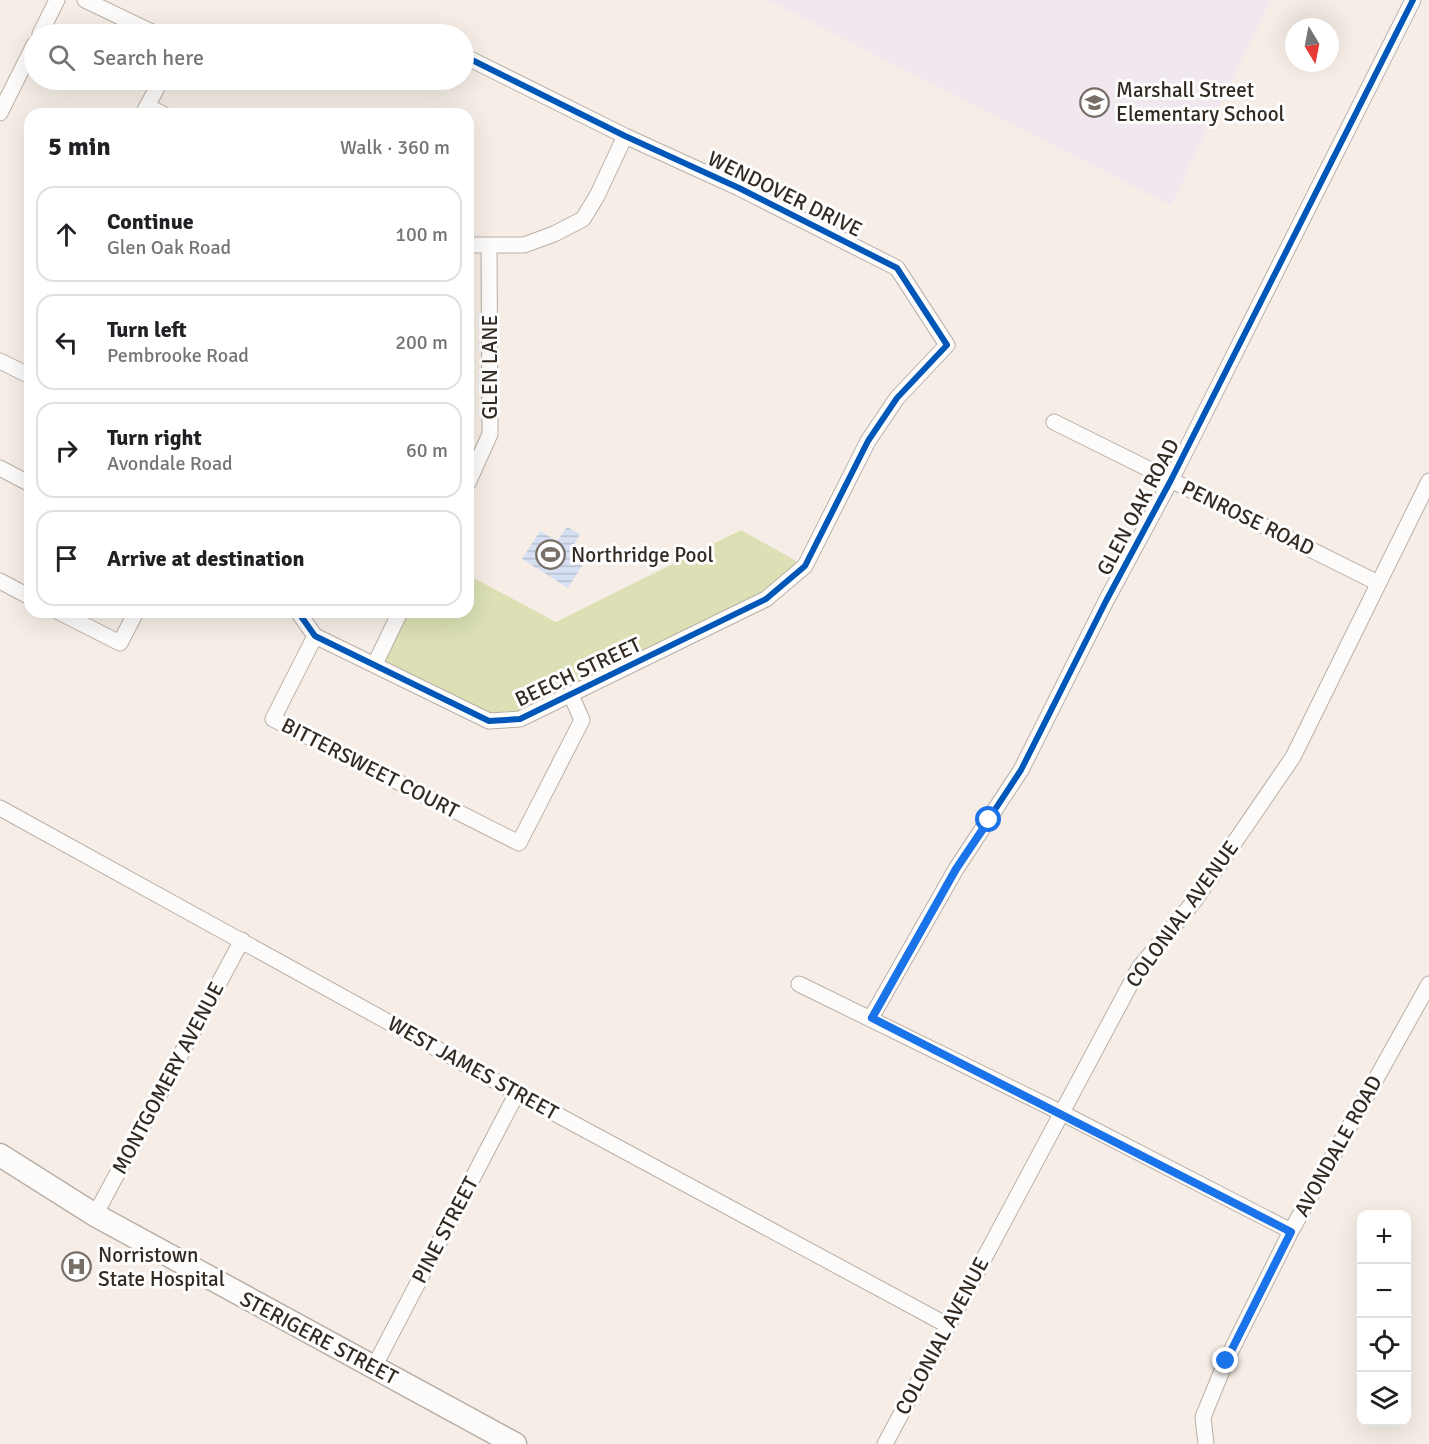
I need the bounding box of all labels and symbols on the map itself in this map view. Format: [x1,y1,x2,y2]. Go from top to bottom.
north arrow [1285,18,1339,72]
place label: Marshall Street Elementary School [1116,77,1285,127]
school or university icon: Marshall Street Elementary School [1079,86,1111,118]
street label: WENDOVER DRIVE [703,145,867,243]
street label: GLEN LANE [477,315,503,419]
street label: GLEN OAK ROAD [1091,434,1185,580]
street label: PENROSE ROAD [1177,475,1319,561]
sports icon: Northridge Pool [534,539,566,571]
place label: Northridge Pool [571,542,714,568]
street label: BEECH STREET [511,631,646,713]
street label: BITTERSWEET COURT [277,712,464,824]
route start [975,806,1001,832]
street label: COLONIAL AVENUE [1120,836,1244,992]
street label: MONTGOMERY AVENUE [106,977,230,1179]
street label: WEST JAMES STREET [383,1010,563,1126]
street label: AVONDALE ROAD [1288,1071,1388,1221]
street label: PINE STREET [406,1172,484,1288]
place label: Norristown State Hospital [98,1242,225,1292]
hospital icon: Norristown State Hospital [61,1251,93,1283]
street label: COLONIAL AVENUE [889,1253,995,1419]
street label: STERIGERE STREET [236,1285,403,1391]
route end [1212,1347,1238,1373]

